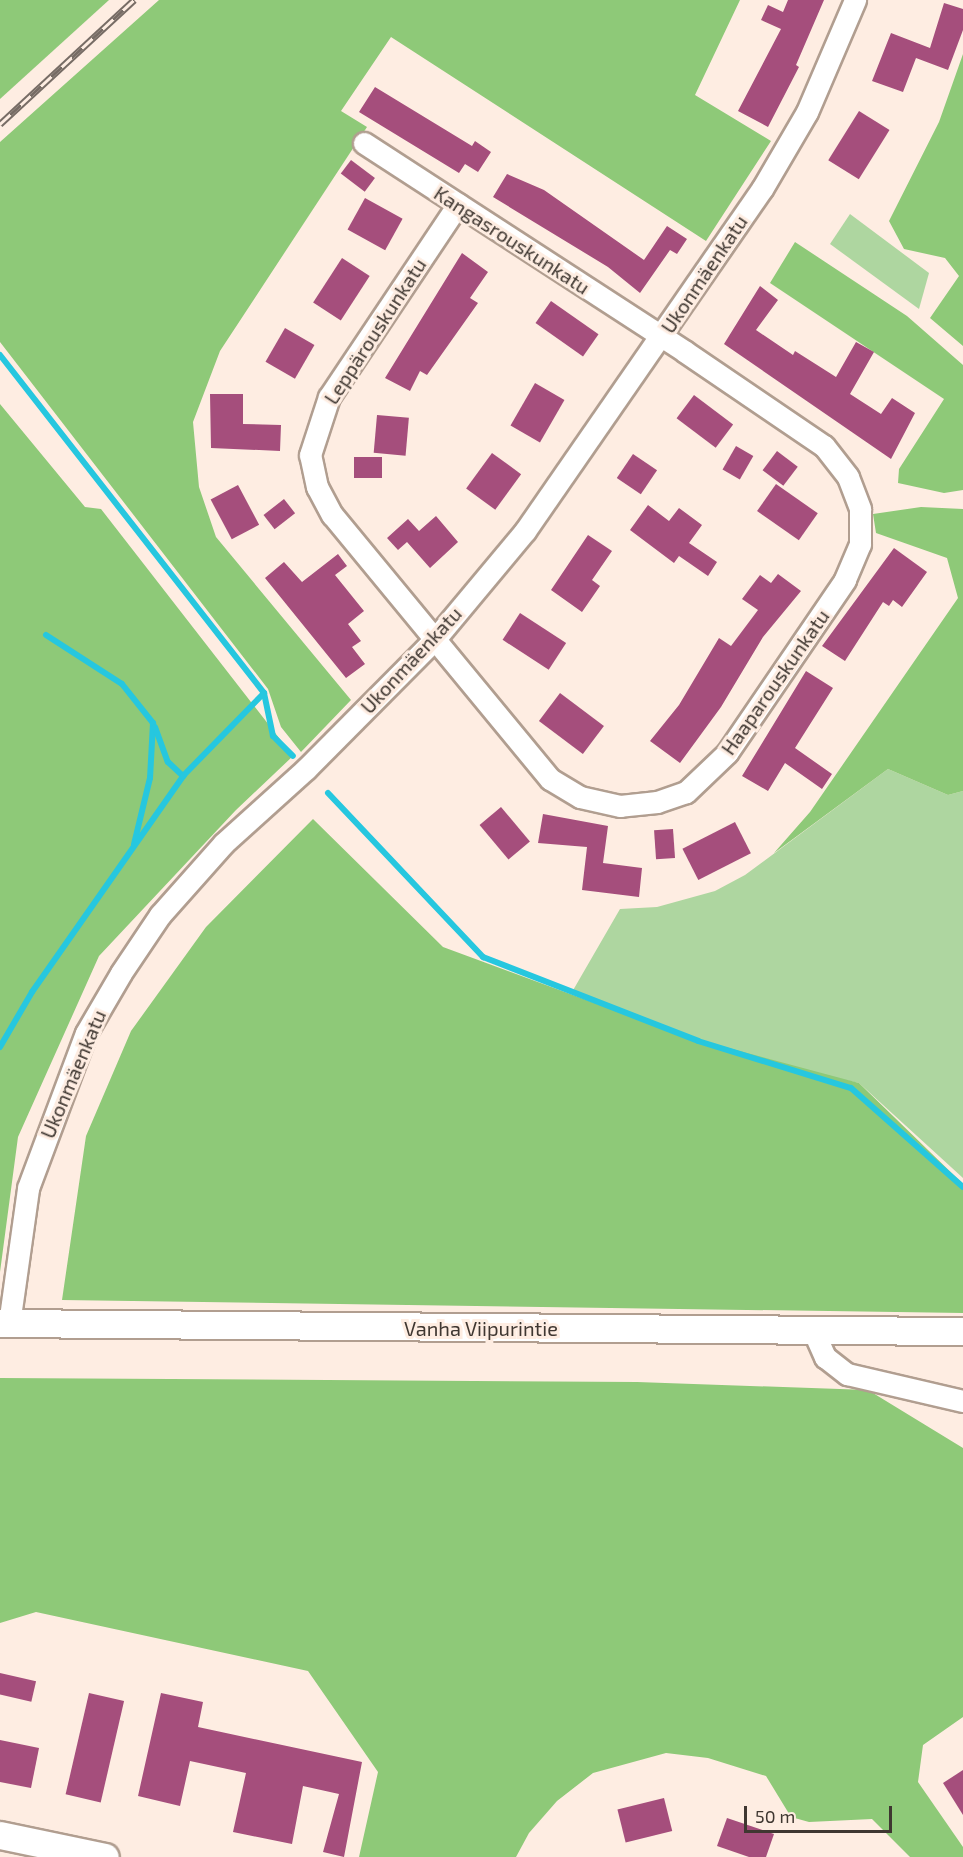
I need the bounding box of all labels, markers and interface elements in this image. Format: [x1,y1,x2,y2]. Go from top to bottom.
street label: Kangasrouskunkatu [430,181,594,299]
street label: Ukonmäenkatu [656,210,752,338]
street label: Leppärouskunkatu [319,254,431,408]
street label: Ukonmäenkatu [355,602,467,718]
street label: Haaparouskunkatu [716,605,834,759]
street label: Ukonmäenkatu [35,1006,111,1142]
street label: Vanha Viipurintie [404,1316,558,1340]
scale bar [747,1794,896,1832]
text: 50 m [755,1805,795,1827]

